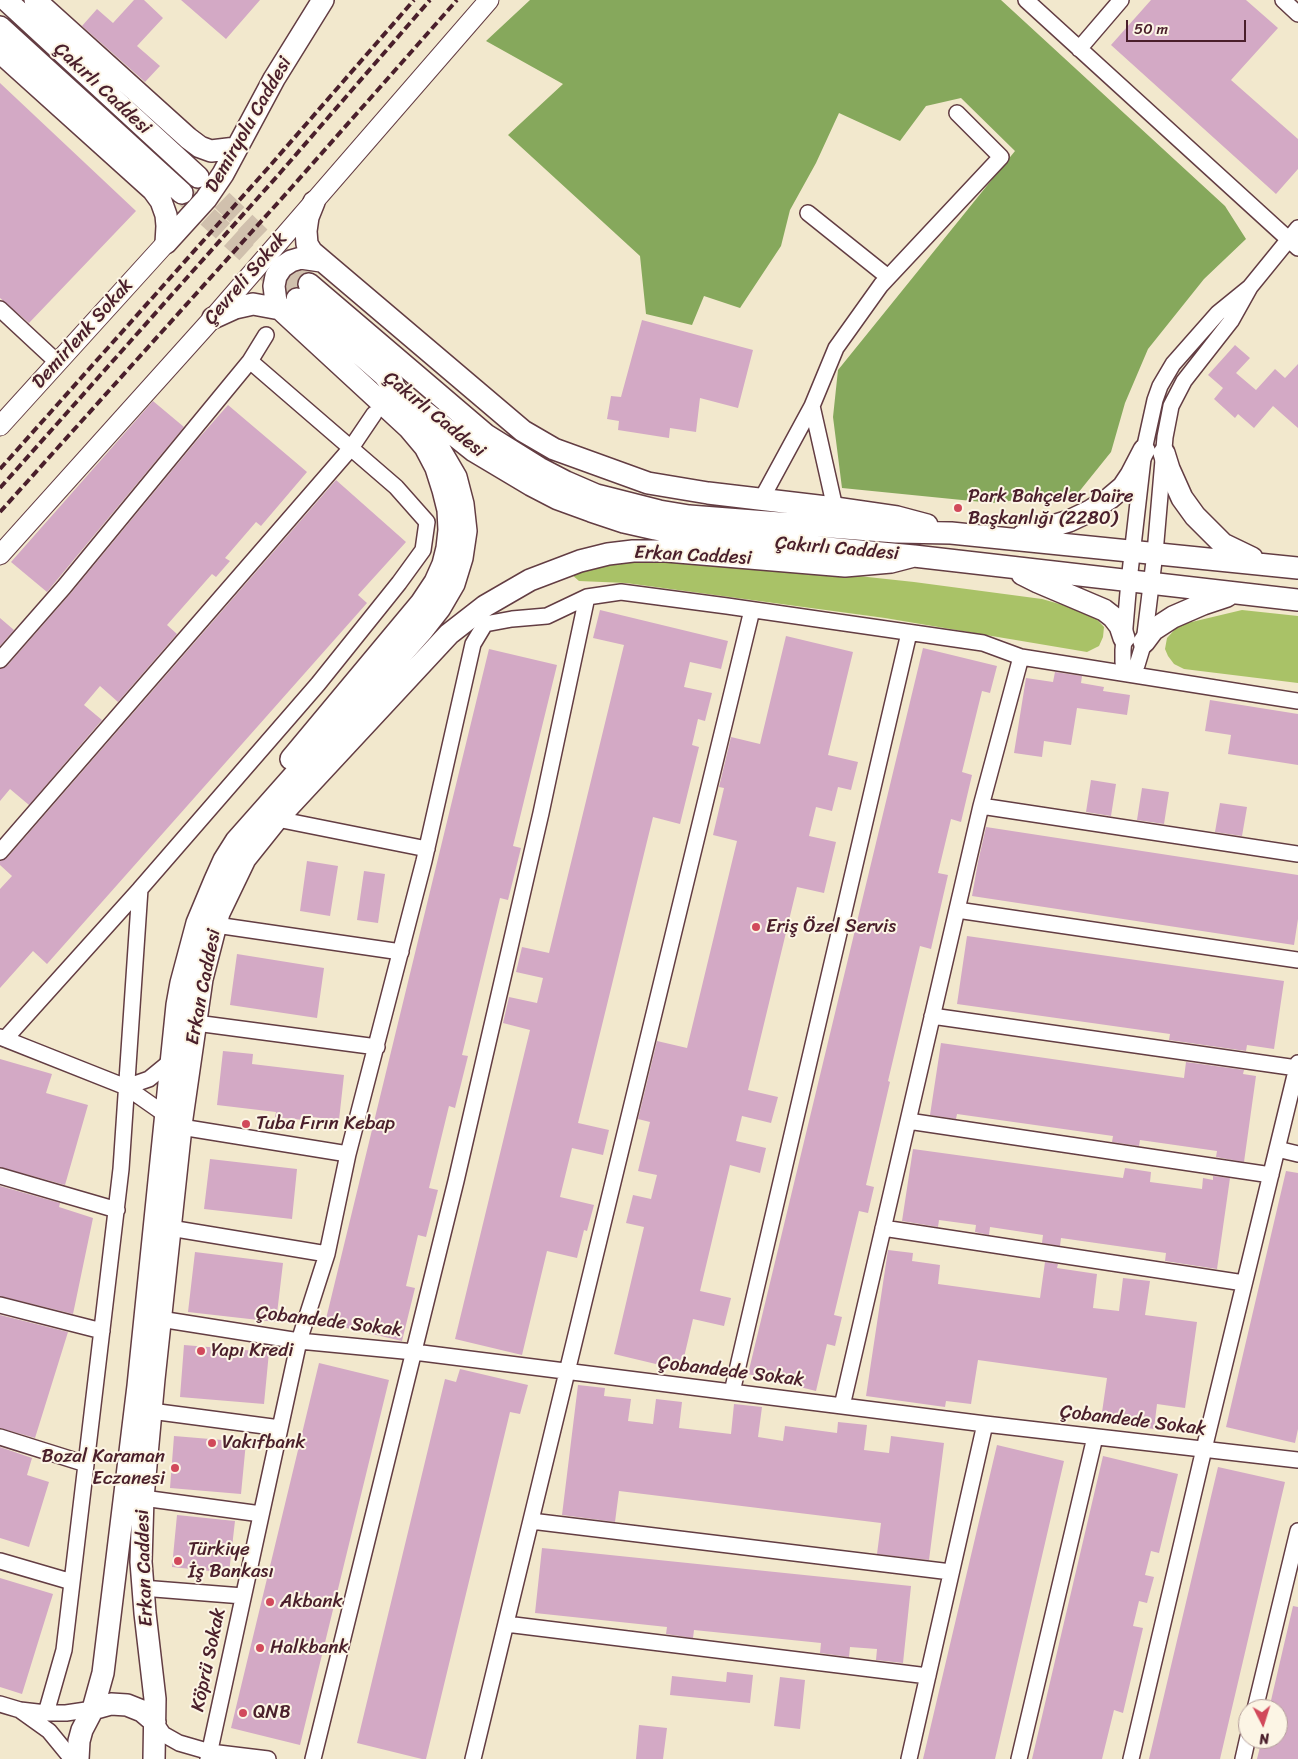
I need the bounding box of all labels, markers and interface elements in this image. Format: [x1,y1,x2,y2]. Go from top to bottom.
scale bar [1128,10,1248,42]
text: 50 m [1134,16,1168,42]
street label: Çakırlı Caddesi [49,38,155,140]
street label: Demiryolu Caddesi [201,53,297,197]
street label: Çevreli Sokak [200,228,292,330]
street label: Demirlenk Sokak [28,274,138,394]
street label: Çakırlı Caddesi [379,367,489,463]
place label: Park Bahçeler Dai̇re Başkanlığı (2280) [968,486,1134,530]
marker: Park Bahçeler Dai̇re Başkanlığı (2280) [952,502,964,514]
street label: Çakırlı Caddesi [774,532,900,566]
street label: Erkan Caddesi [634,542,752,570]
place label: Eriş Özel Servis [766,916,896,938]
marker: Eriş Özel Servis [750,921,762,933]
street label: Erkan Caddesi [182,927,226,1047]
place label: Tuba Fırın Kebap [256,1113,395,1135]
marker: Tuba Fırın Kebap [240,1118,252,1130]
street label: Çobandede Sokak [255,1302,403,1342]
place label: Yapı Kredi [211,1340,294,1362]
marker: Yapı Kredi [195,1345,207,1357]
street label: Çobandede Sokak [657,1352,805,1392]
street label: Çobandede Sokak [1059,1401,1207,1441]
place label: Vakıfbank [222,1432,305,1454]
marker: Vakıfbank [206,1437,218,1449]
place label: Bozal Karaman Eczanesi [42,1446,165,1490]
marker: Bozal Karaman Eczanesi [169,1462,181,1474]
street label: Erkan Caddesi [132,1509,158,1627]
place label: Türkiye İş Bankası [188,1539,274,1583]
marker: Türkiye İş Bankası [172,1555,184,1567]
place label: Akbank [280,1591,343,1613]
marker: Akbank [264,1596,276,1608]
street label: Köprü Sokak [187,1606,231,1714]
place label: Halkbank [270,1637,349,1659]
marker: Halkbank [254,1642,266,1654]
north arrow [1238,1699,1288,1749]
place label: QNB [253,1702,291,1724]
marker: QNB [237,1707,249,1719]
text: N [1258,1726,1270,1751]

